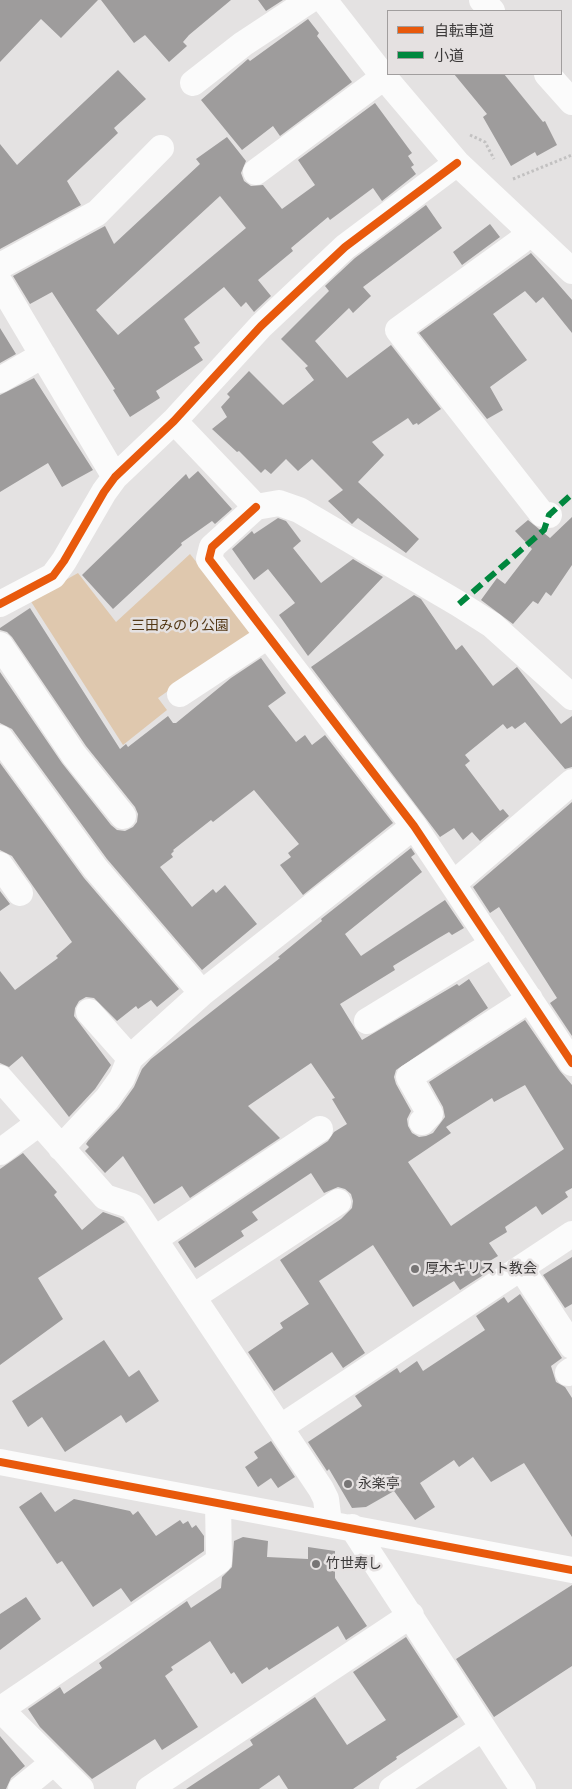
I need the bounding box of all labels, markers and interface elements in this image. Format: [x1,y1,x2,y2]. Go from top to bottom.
legend [387,10,562,75]
text: 自転車道 [434,22,494,40]
text: 小道 [434,47,464,65]
park label: 三田みのり公園 [131,618,229,634]
place label: 厚木キリスト教会 [425,1261,537,1277]
marker: 厚木キリスト教会 [409,1263,421,1275]
place label: 永楽亭 [358,1476,400,1492]
marker: 永楽亭 [342,1478,354,1490]
place label: 竹世寿し [326,1556,382,1572]
marker: 竹世寿し [310,1558,322,1570]

